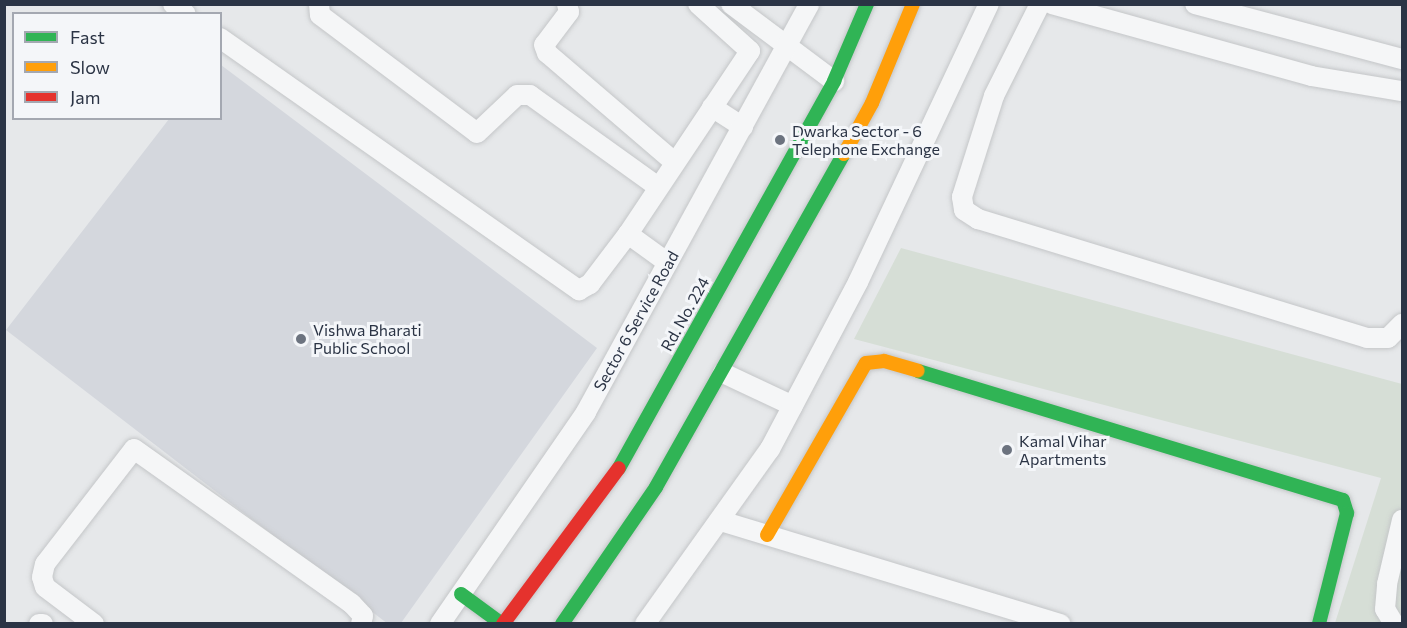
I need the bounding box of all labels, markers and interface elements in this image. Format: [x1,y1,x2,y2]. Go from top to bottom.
legend [12,12,222,120]
text: Fast [70,26,105,48]
text: Slow [70,56,110,78]
text: Jam [70,86,100,108]
place label: Dwarka Sector - 6 Telephone Exchange [792,121,940,159]
marker: Dwarka Sector - 6 Telephone Exchange [773,133,787,147]
street label: Sector 6 Service Road [589,248,683,394]
street label: Rd. No. 224 [657,274,713,354]
place label: Vishwa Bharati Public School [313,320,422,358]
marker: Vishwa Bharati Public School [294,332,308,346]
place label: Kamal Vihar Apartments [1019,431,1107,469]
marker: Kamal Vihar Apartments [1000,443,1014,457]

